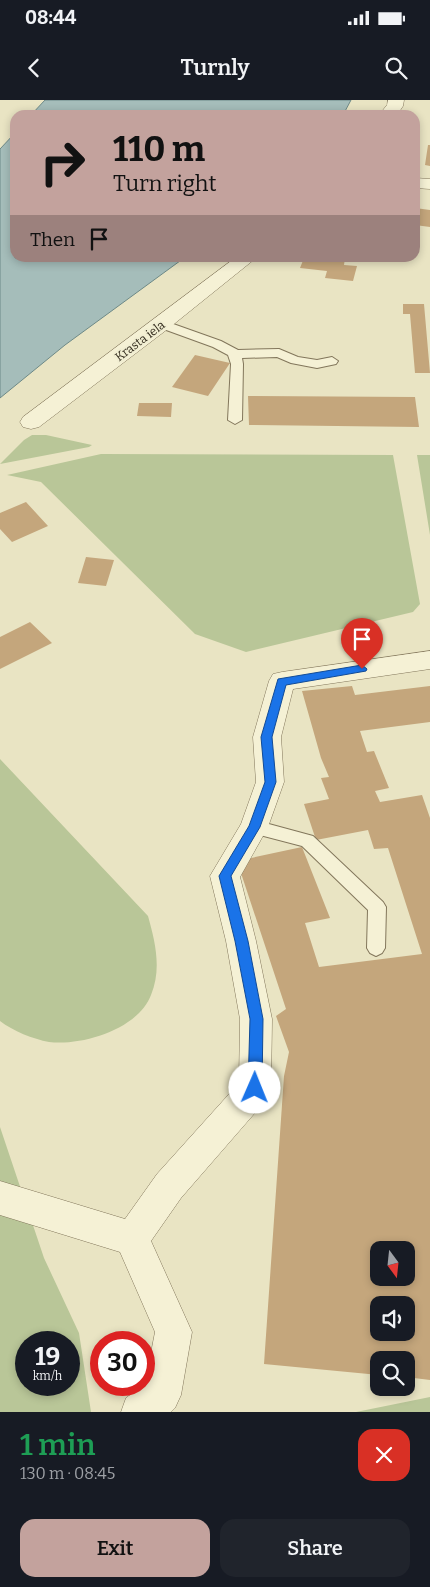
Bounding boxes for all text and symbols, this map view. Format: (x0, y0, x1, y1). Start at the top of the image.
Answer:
text: 08:44 (25, 6, 76, 29)
icon: back (20, 54, 48, 82)
text: Turnly (180, 54, 250, 81)
icon: search (382, 54, 410, 82)
text: 110 m (113, 128, 205, 170)
icon: right (30, 130, 95, 195)
text: Turn right (113, 170, 216, 197)
icon: arrive (85, 225, 113, 253)
text: Then (30, 228, 75, 251)
street label: Krasta iela (112, 317, 168, 364)
pin (341, 618, 383, 669)
icon: arrive (348, 625, 376, 653)
position arrow (228, 1061, 280, 1113)
north arrow (370, 1241, 415, 1286)
map controls (370, 1241, 415, 1396)
button: sound (370, 1296, 415, 1341)
speed limit sign: 30 (90, 1331, 155, 1396)
text: 19 (35, 1342, 60, 1372)
button: search (370, 1351, 415, 1396)
text: km/h (33, 1369, 62, 1383)
text: 1 min (20, 1427, 95, 1463)
button: close (358, 1429, 410, 1481)
text: 130 m · 08:45 (20, 1464, 115, 1483)
button: Exit (20, 1519, 210, 1577)
button: Share (220, 1519, 410, 1577)

